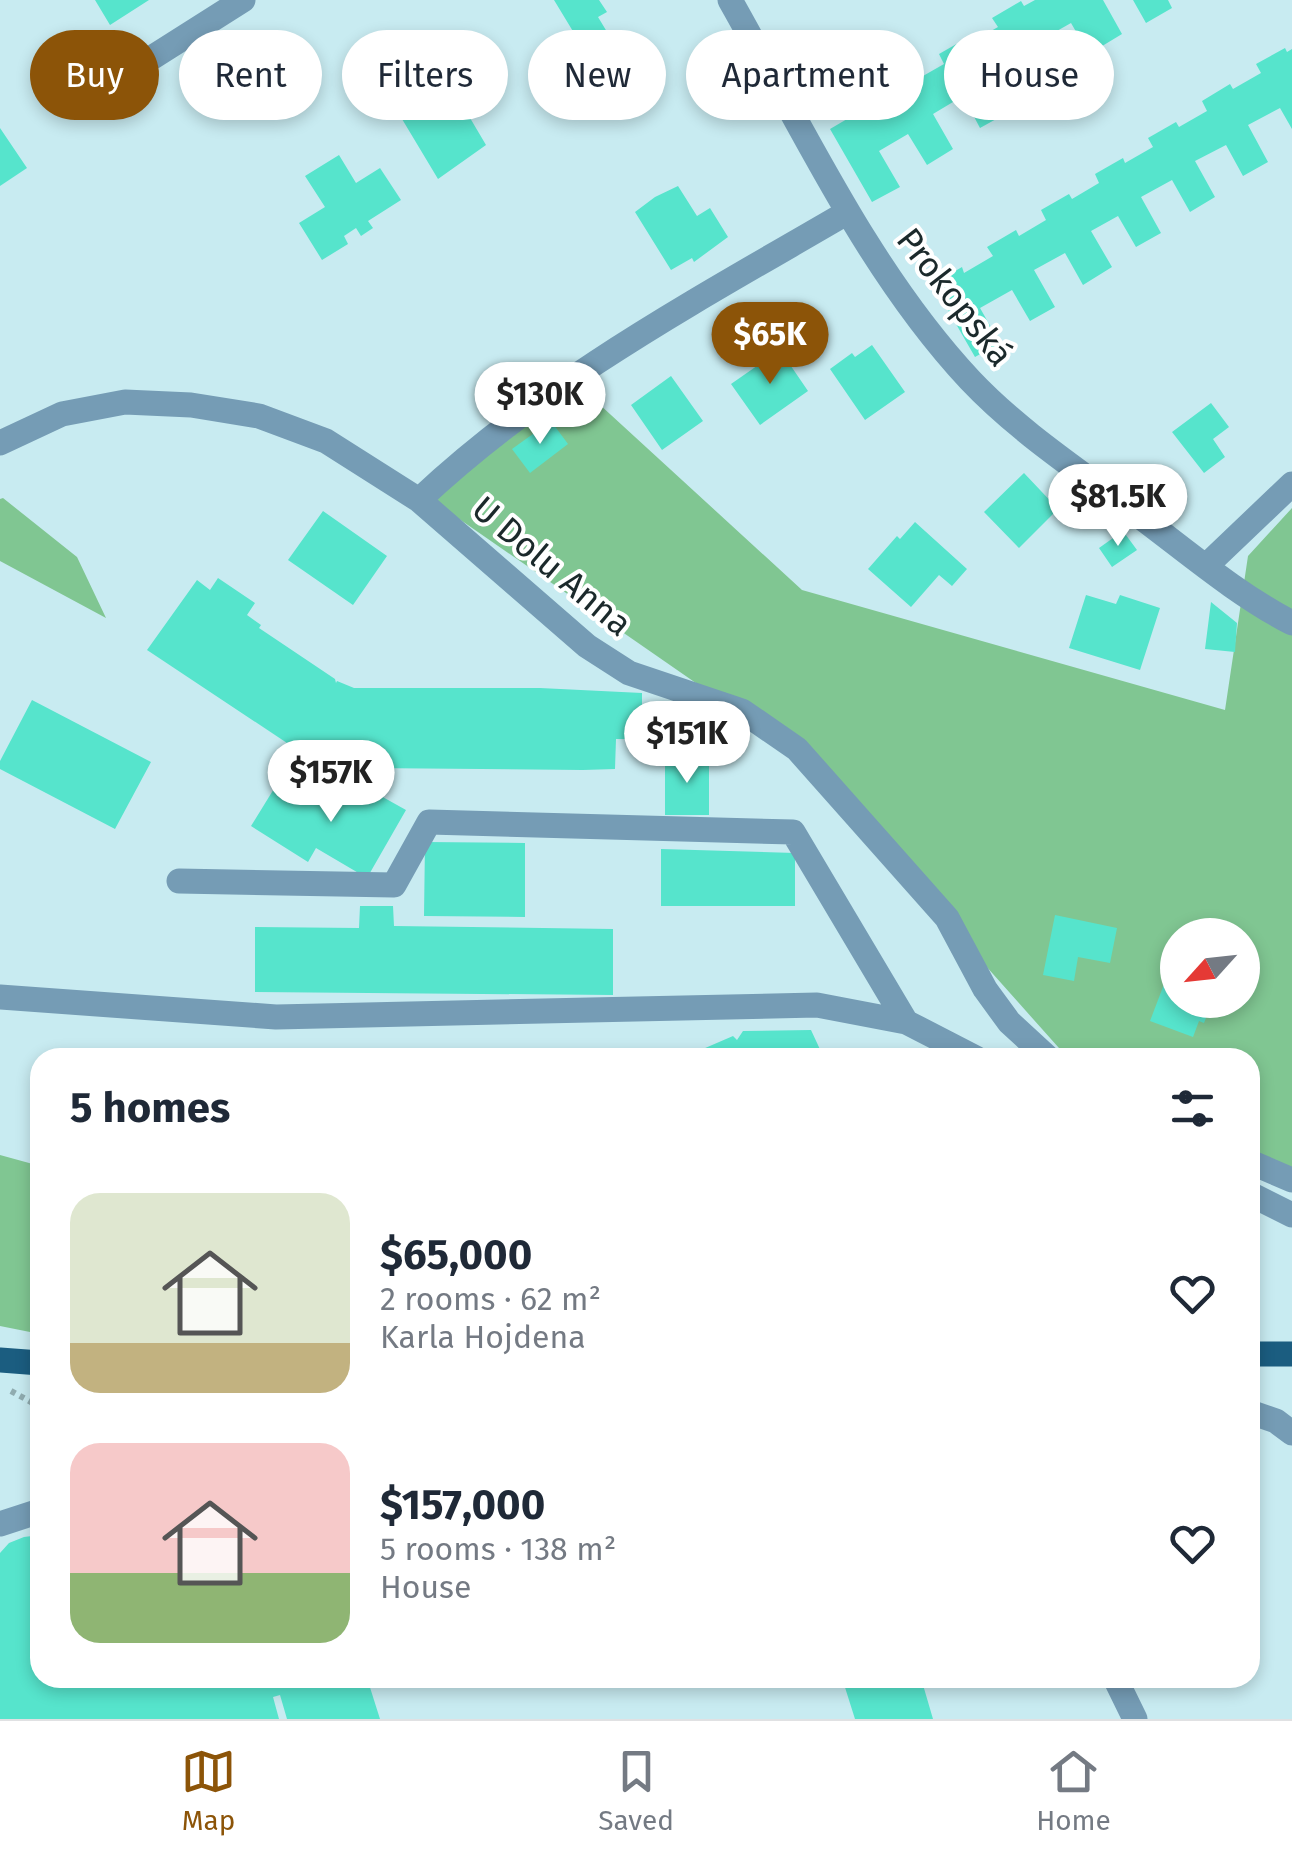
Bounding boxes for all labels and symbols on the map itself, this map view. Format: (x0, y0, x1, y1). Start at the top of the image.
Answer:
street label: Prokopská (888, 219, 1022, 375)
pin: $65K (711, 302, 829, 387)
pin: $130K (470, 362, 610, 447)
pin: $81.5K (1037, 464, 1199, 549)
street label: U Dolu Anna (464, 487, 640, 645)
pin: $151K (617, 701, 757, 786)
pin: $157K (261, 740, 401, 825)
north arrow (1160, 918, 1260, 1018)

